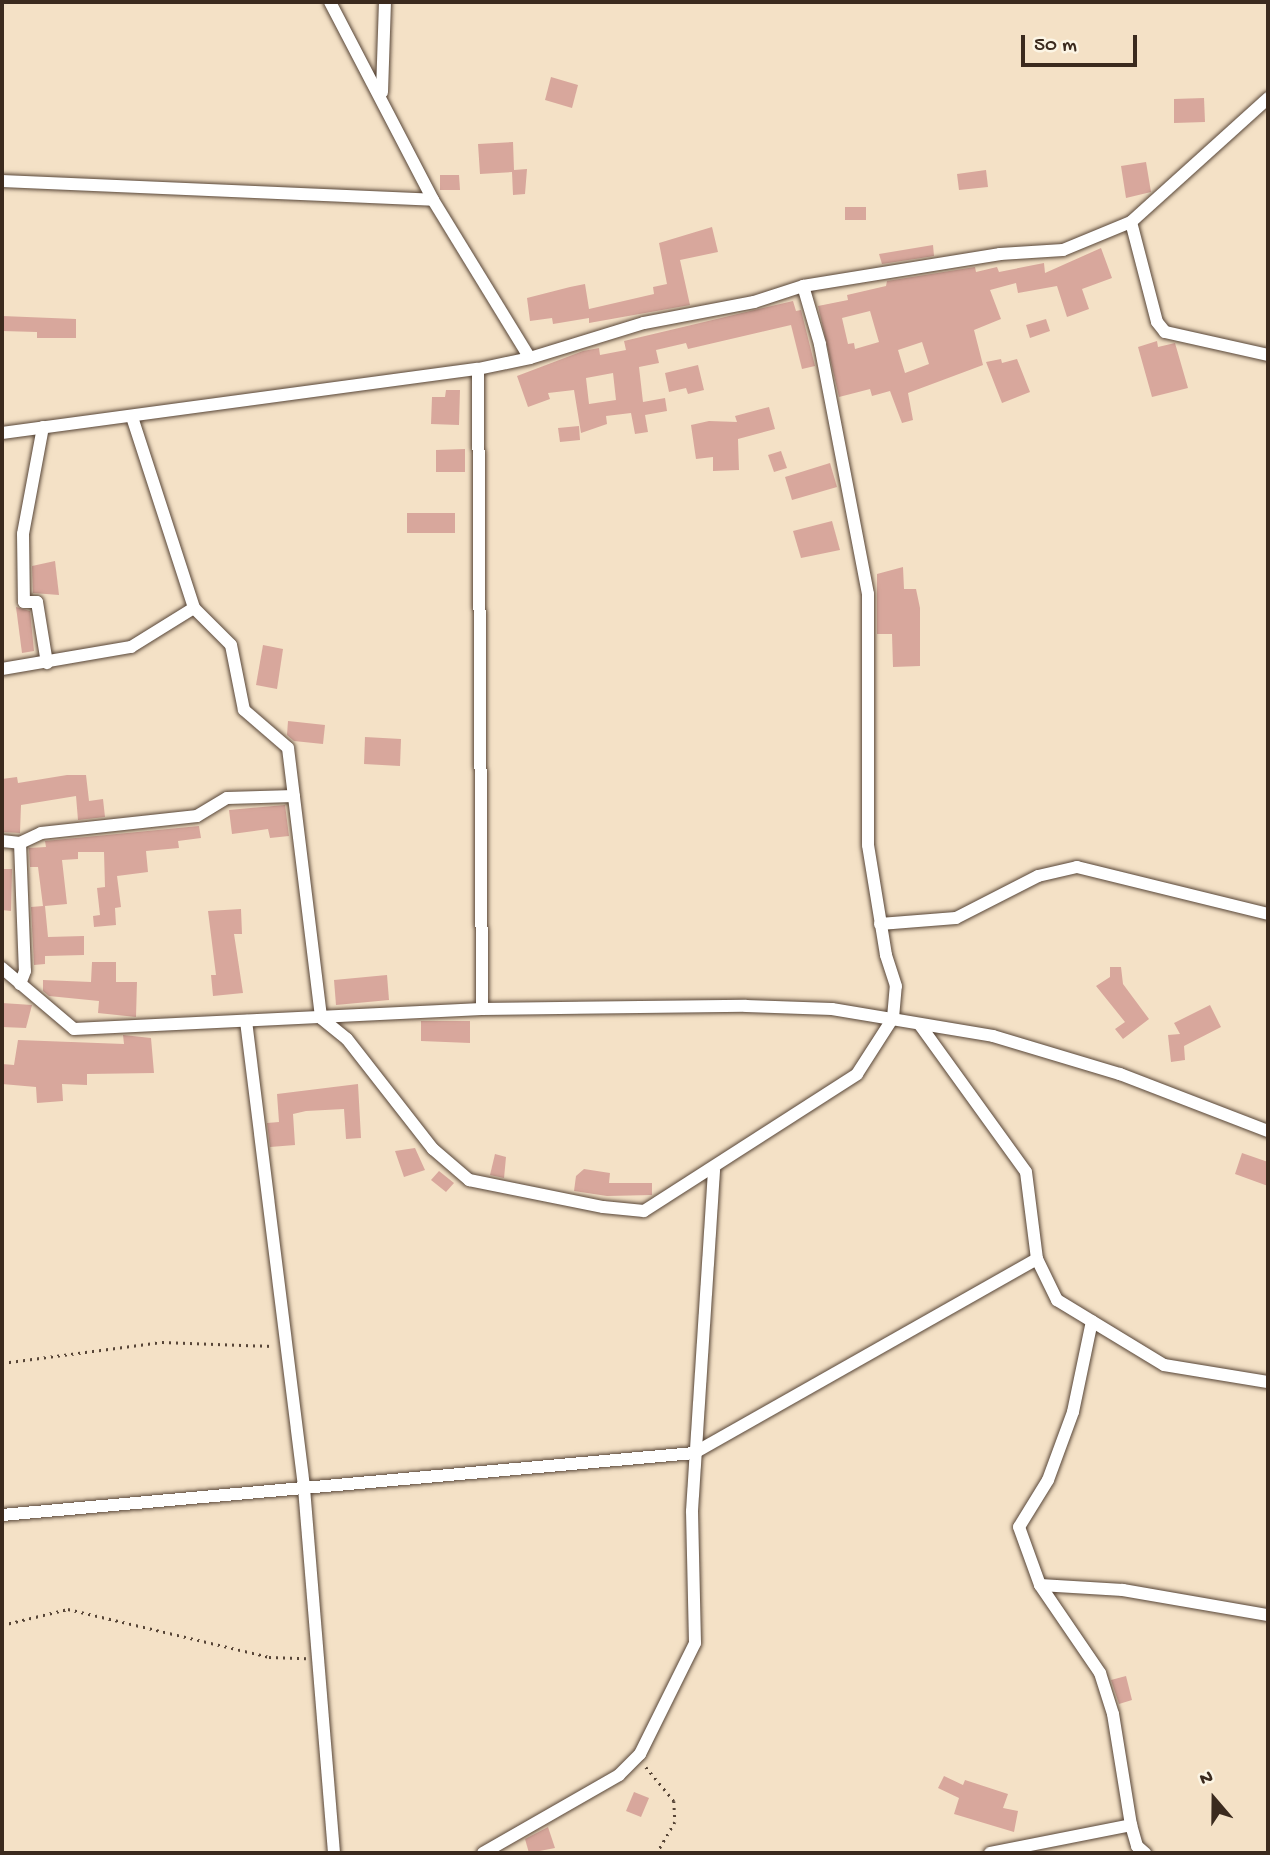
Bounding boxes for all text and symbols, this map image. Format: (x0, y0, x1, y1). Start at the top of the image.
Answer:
scale bar (1025, 21, 1140, 65)
text: 50 m (1034, 34, 1077, 59)
north arrow (1179, 1764, 1249, 1834)
text: N (1197, 1766, 1216, 1792)

